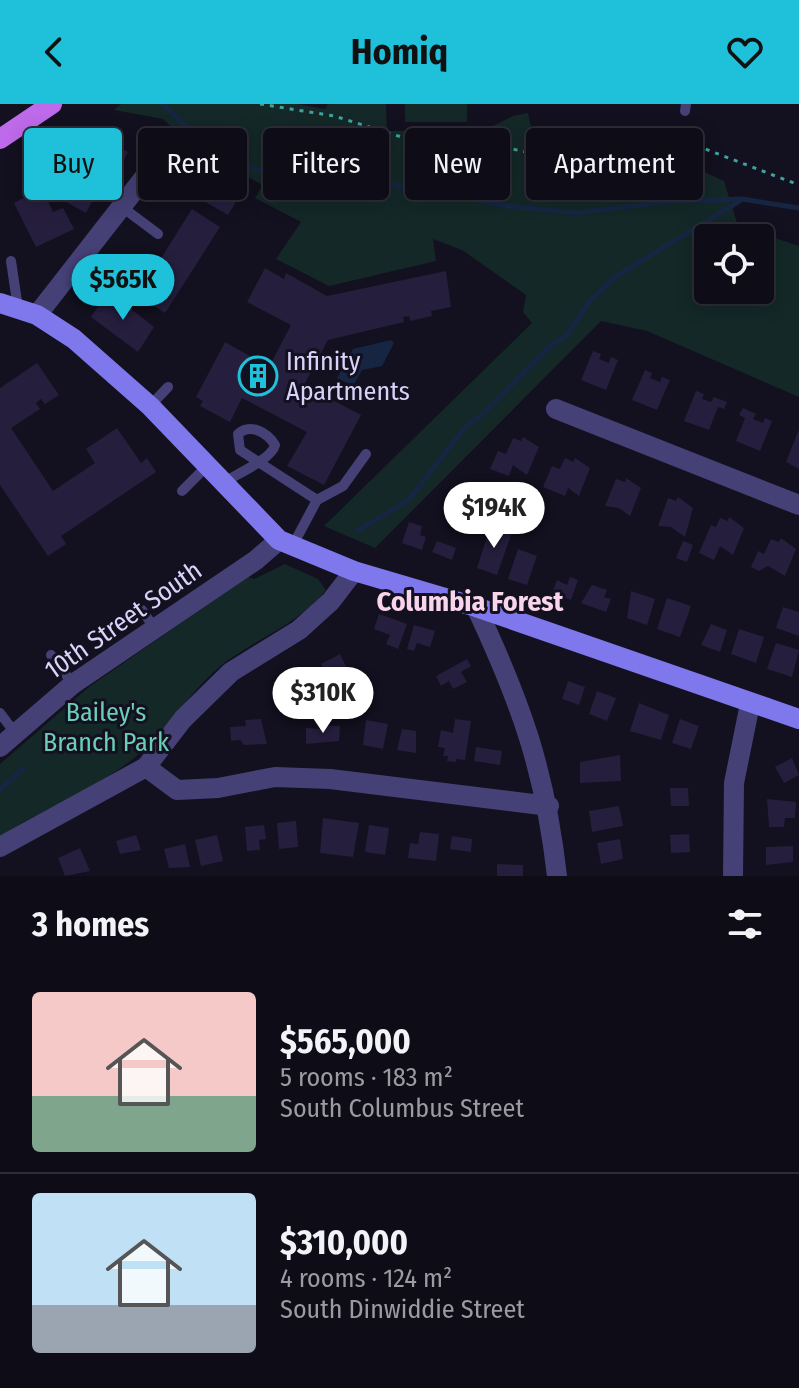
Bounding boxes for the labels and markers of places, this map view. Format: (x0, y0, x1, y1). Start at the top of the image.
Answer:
pin: $565K (67, 254, 179, 322)
place label: Infinity Apartments (286, 346, 410, 407)
building icon: Infinity Apartments (237, 355, 279, 397)
pin: $194K (438, 482, 550, 550)
pin: $310K (267, 667, 379, 735)

